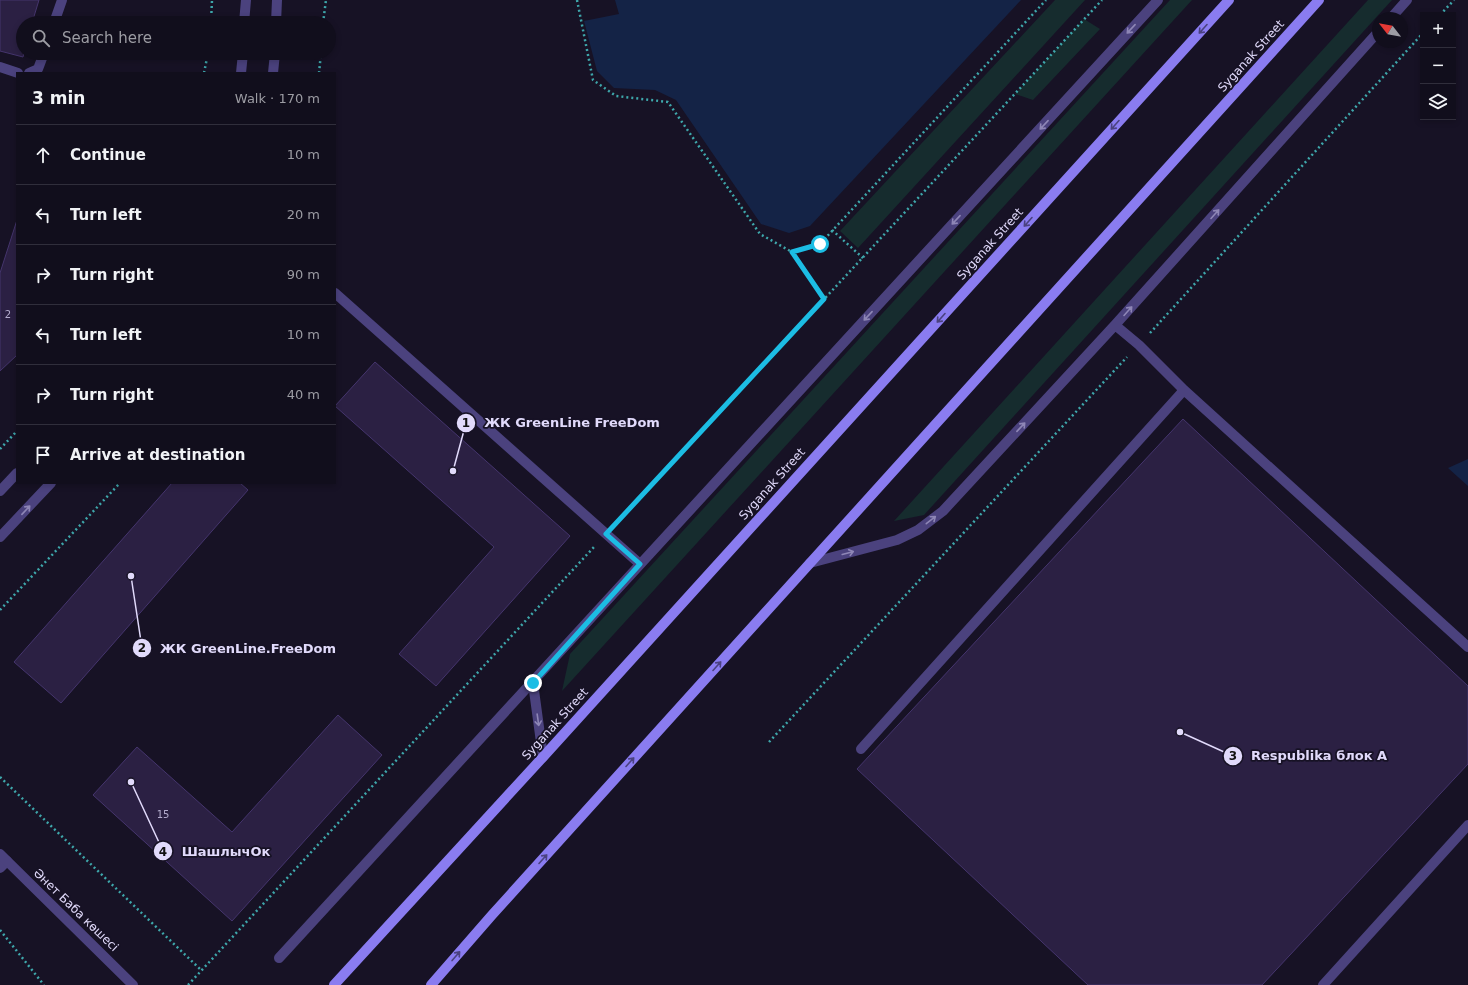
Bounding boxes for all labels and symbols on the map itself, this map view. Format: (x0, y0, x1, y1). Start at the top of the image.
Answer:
north arrow (1372, 12, 1408, 48)
street label: Syganak Street (1215, 17, 1287, 95)
one-way arrow (1127, 24, 1136, 34)
one-way arrow (1198, 24, 1207, 34)
one-way arrow (1039, 119, 1048, 130)
one-way arrow (1111, 120, 1120, 130)
street label: Syganak Street (954, 205, 1026, 283)
one-way arrow (1210, 209, 1219, 219)
one-way arrow (951, 215, 960, 226)
one-way arrow (1024, 216, 1033, 226)
route start (811, 235, 829, 253)
one-way arrow (1123, 306, 1133, 316)
house number: 2 (5, 309, 11, 320)
one-way arrow (863, 311, 873, 321)
one-way arrow (936, 313, 945, 323)
callout: ЖК GreenLine FreeDom (456, 410, 668, 435)
text: ЖК GreenLine FreeDom (484, 415, 660, 430)
text: 1 (462, 416, 470, 430)
one-way arrow (1016, 422, 1025, 432)
street label: Syganak Street (736, 445, 808, 523)
one-way arrow (21, 505, 30, 515)
one-way arrow (925, 516, 936, 525)
one-way arrow (841, 549, 854, 556)
callout: ЖК GreenLine.FreeDom (132, 636, 344, 661)
text: 2 (138, 641, 146, 655)
text: ЖК GreenLine.FreeDom (160, 641, 336, 656)
one-way arrow (713, 661, 722, 671)
route end (524, 674, 542, 692)
street label: Syganak Street (519, 685, 591, 763)
one-way arrow (534, 713, 542, 726)
callout: Respublika блок А (1223, 743, 1395, 768)
text: Respublika блок А (1251, 748, 1387, 763)
text: 3 (1229, 749, 1237, 763)
one-way arrow (625, 757, 635, 767)
house number: 15 (157, 809, 169, 820)
callout: ШашлычОк (153, 839, 278, 864)
text: ШашлычОк (182, 844, 271, 859)
text: 4 (159, 845, 167, 859)
one-way arrow (538, 854, 547, 864)
street label: Әнет Баба көшесі (31, 866, 121, 954)
one-way arrow (452, 950, 461, 961)

